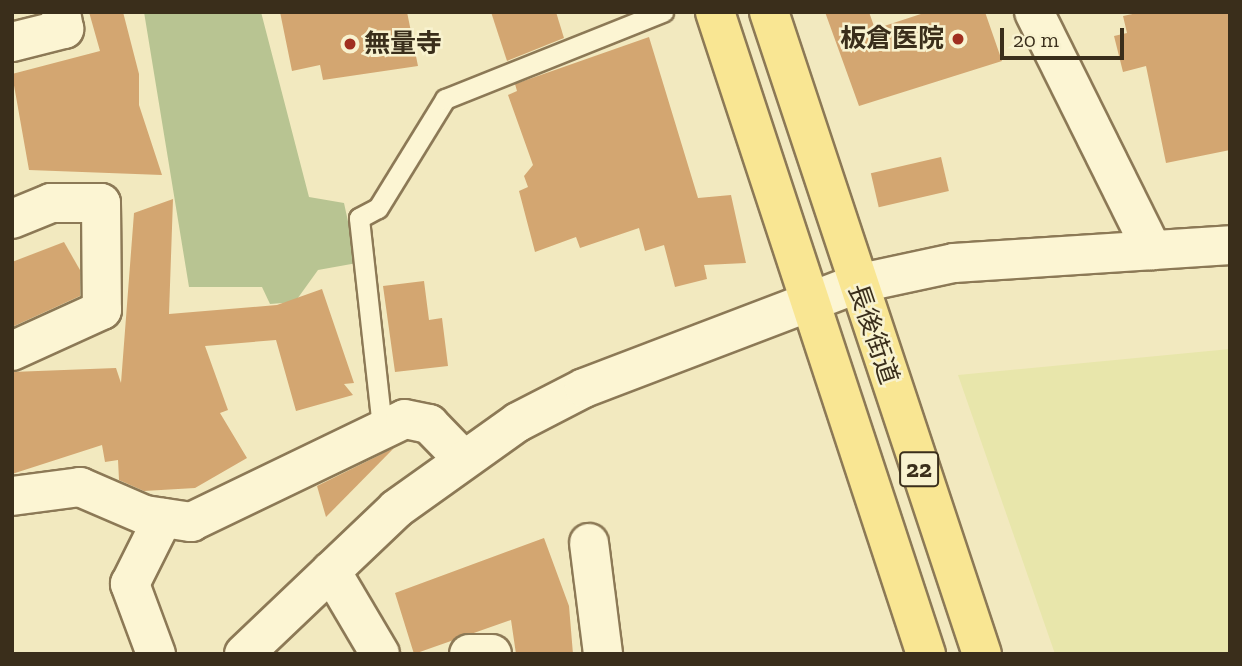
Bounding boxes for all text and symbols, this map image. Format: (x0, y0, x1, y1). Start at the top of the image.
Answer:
scale bar (1004, 14, 1128, 58)
place label: 板倉医院 (840, 23, 944, 55)
text: 20 m (1013, 27, 1059, 52)
place label: 無量寺 (364, 28, 442, 60)
marker: 板倉医院 (950, 31, 966, 47)
marker: 無量寺 (342, 36, 358, 52)
street label: 長後街道 (841, 280, 905, 388)
road number: 22 (898, 448, 940, 490)

